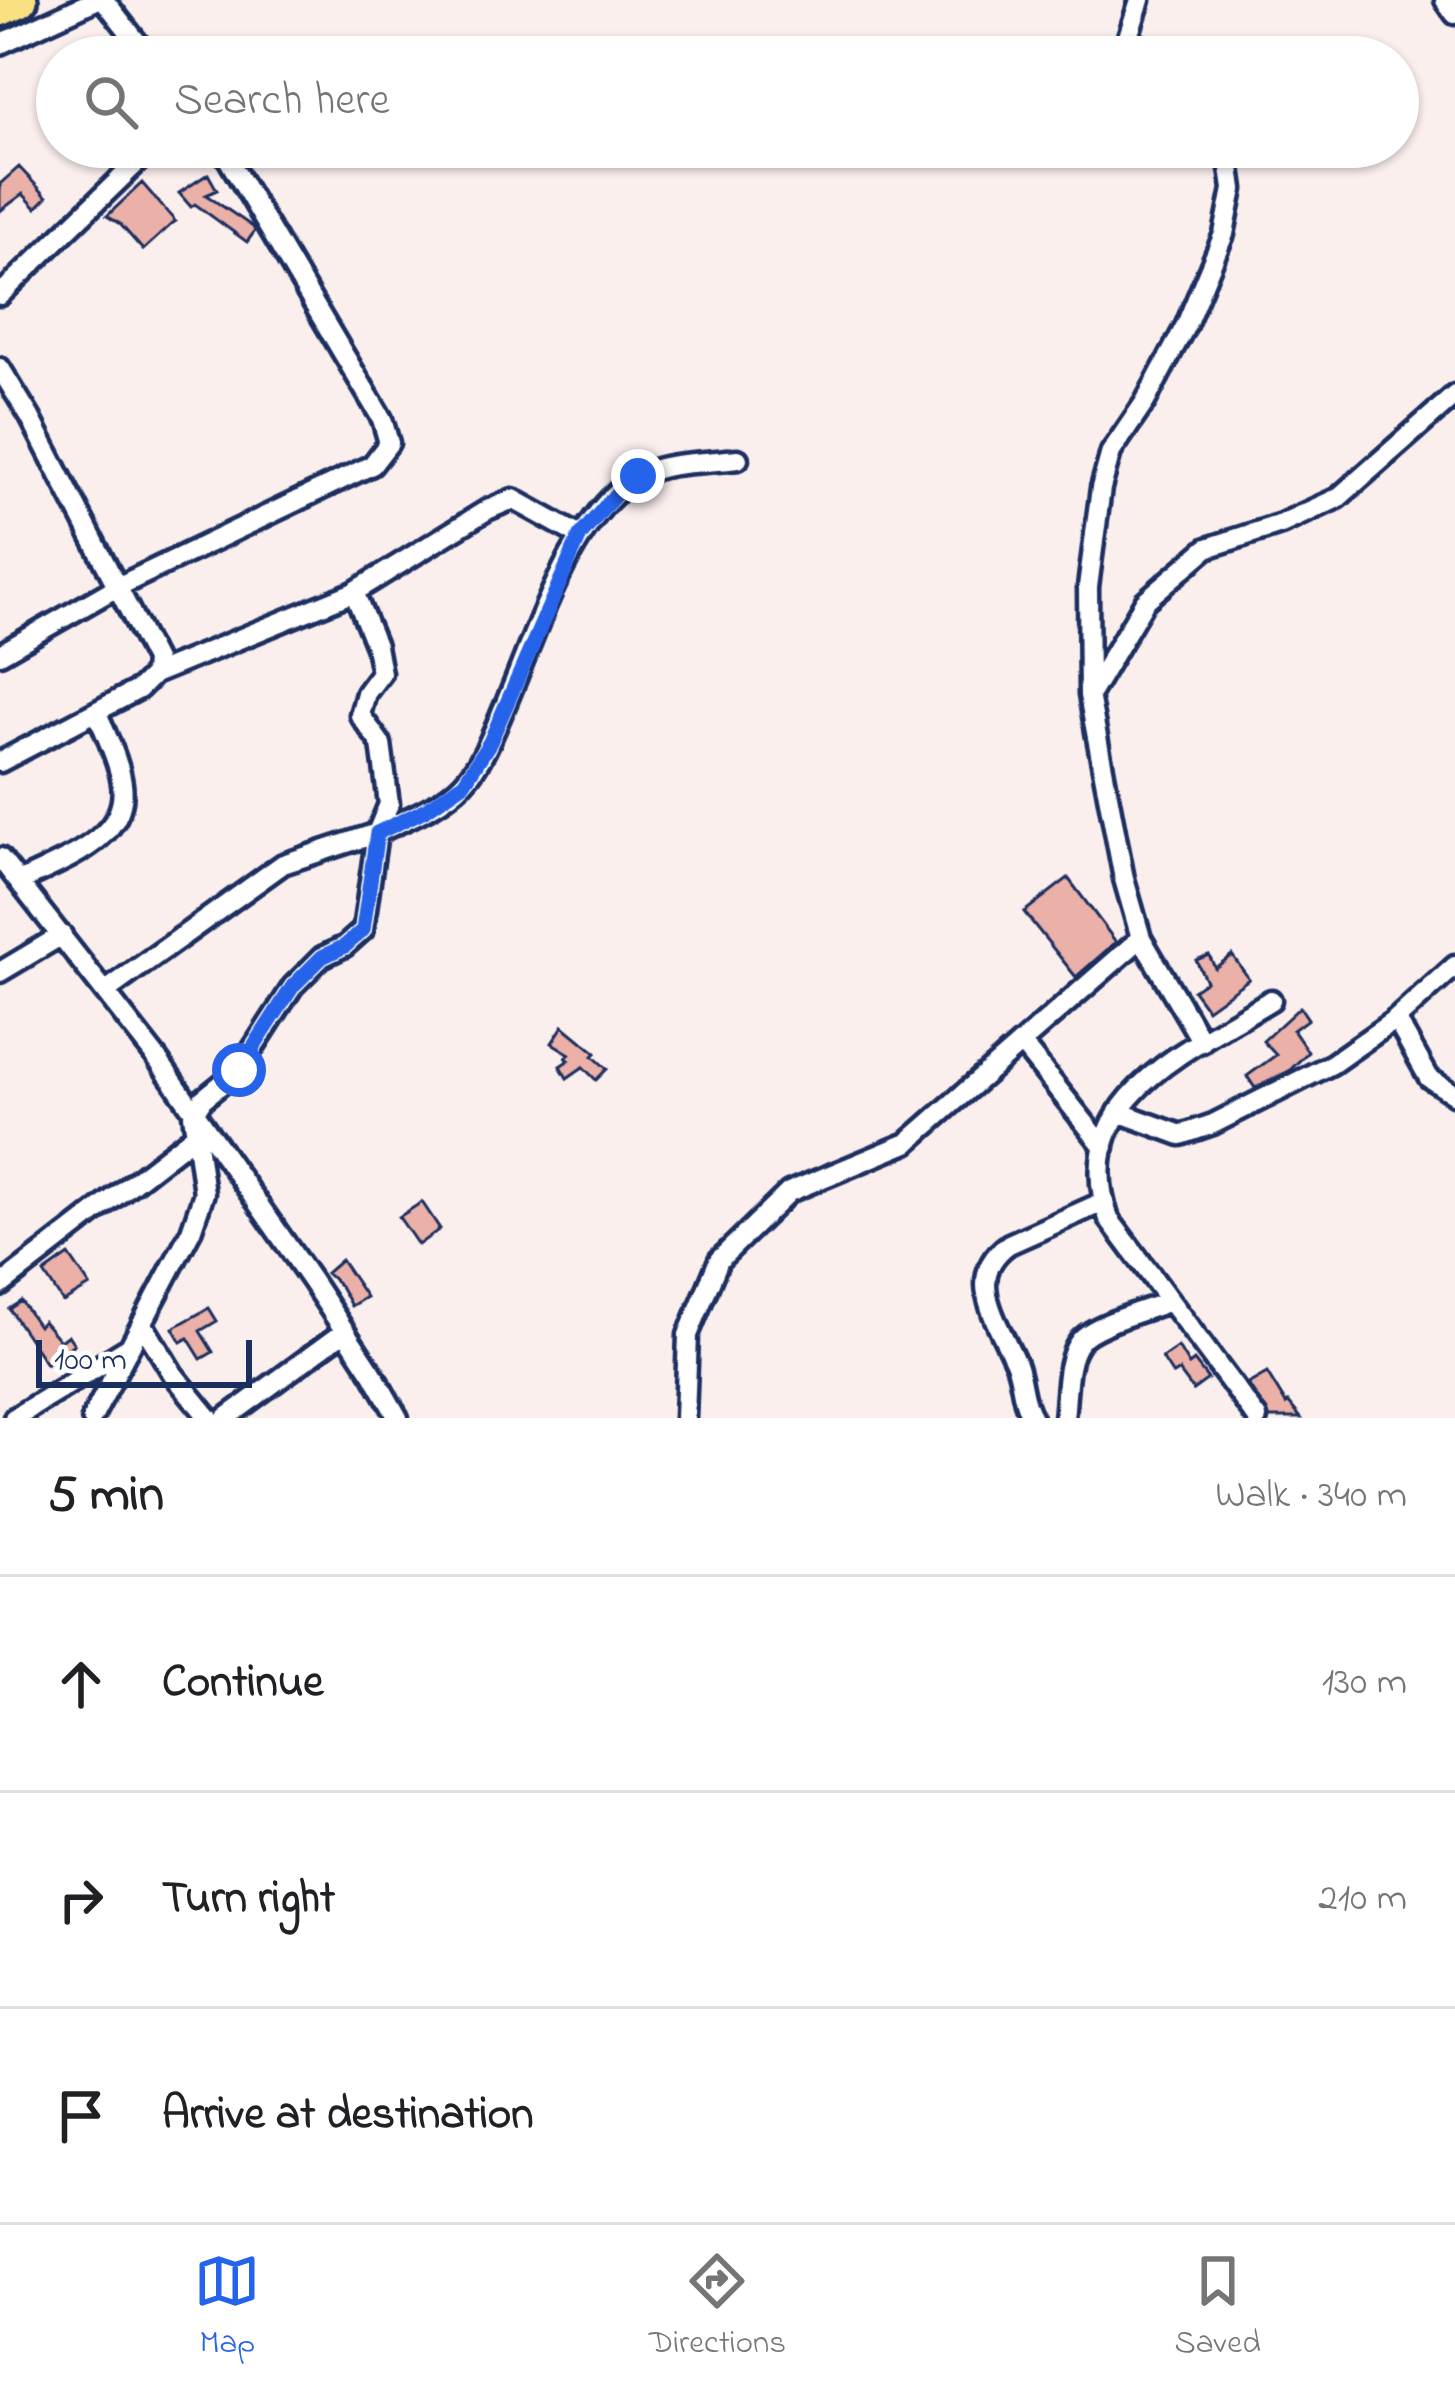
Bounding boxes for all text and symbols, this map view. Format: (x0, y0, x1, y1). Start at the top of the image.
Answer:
search box (36, 36, 1419, 168)
icon: search (78, 69, 144, 135)
text: Search here (174, 69, 390, 135)
route end (611, 449, 665, 503)
route start (212, 1043, 266, 1097)
scale bar (36, 1334, 252, 1387)
text: 100 m (54, 1337, 127, 1385)
text: 5 min (48, 1459, 164, 1534)
text: Walk · 340 m (1215, 1468, 1407, 1525)
icon: ahead (48, 1651, 114, 1717)
text: Continue (162, 1651, 323, 1717)
text: 130 m (1322, 1655, 1407, 1712)
icon: right (48, 1867, 114, 1933)
text: Turn right (162, 1867, 335, 1933)
text: 210 m (1318, 1871, 1407, 1928)
icon: arrive (48, 2083, 114, 2149)
text: Arrive at destination (162, 2083, 533, 2149)
tab: Map (194, 2248, 260, 2368)
tab: Directions (649, 2248, 786, 2368)
tab: Saved (1175, 2248, 1261, 2368)

